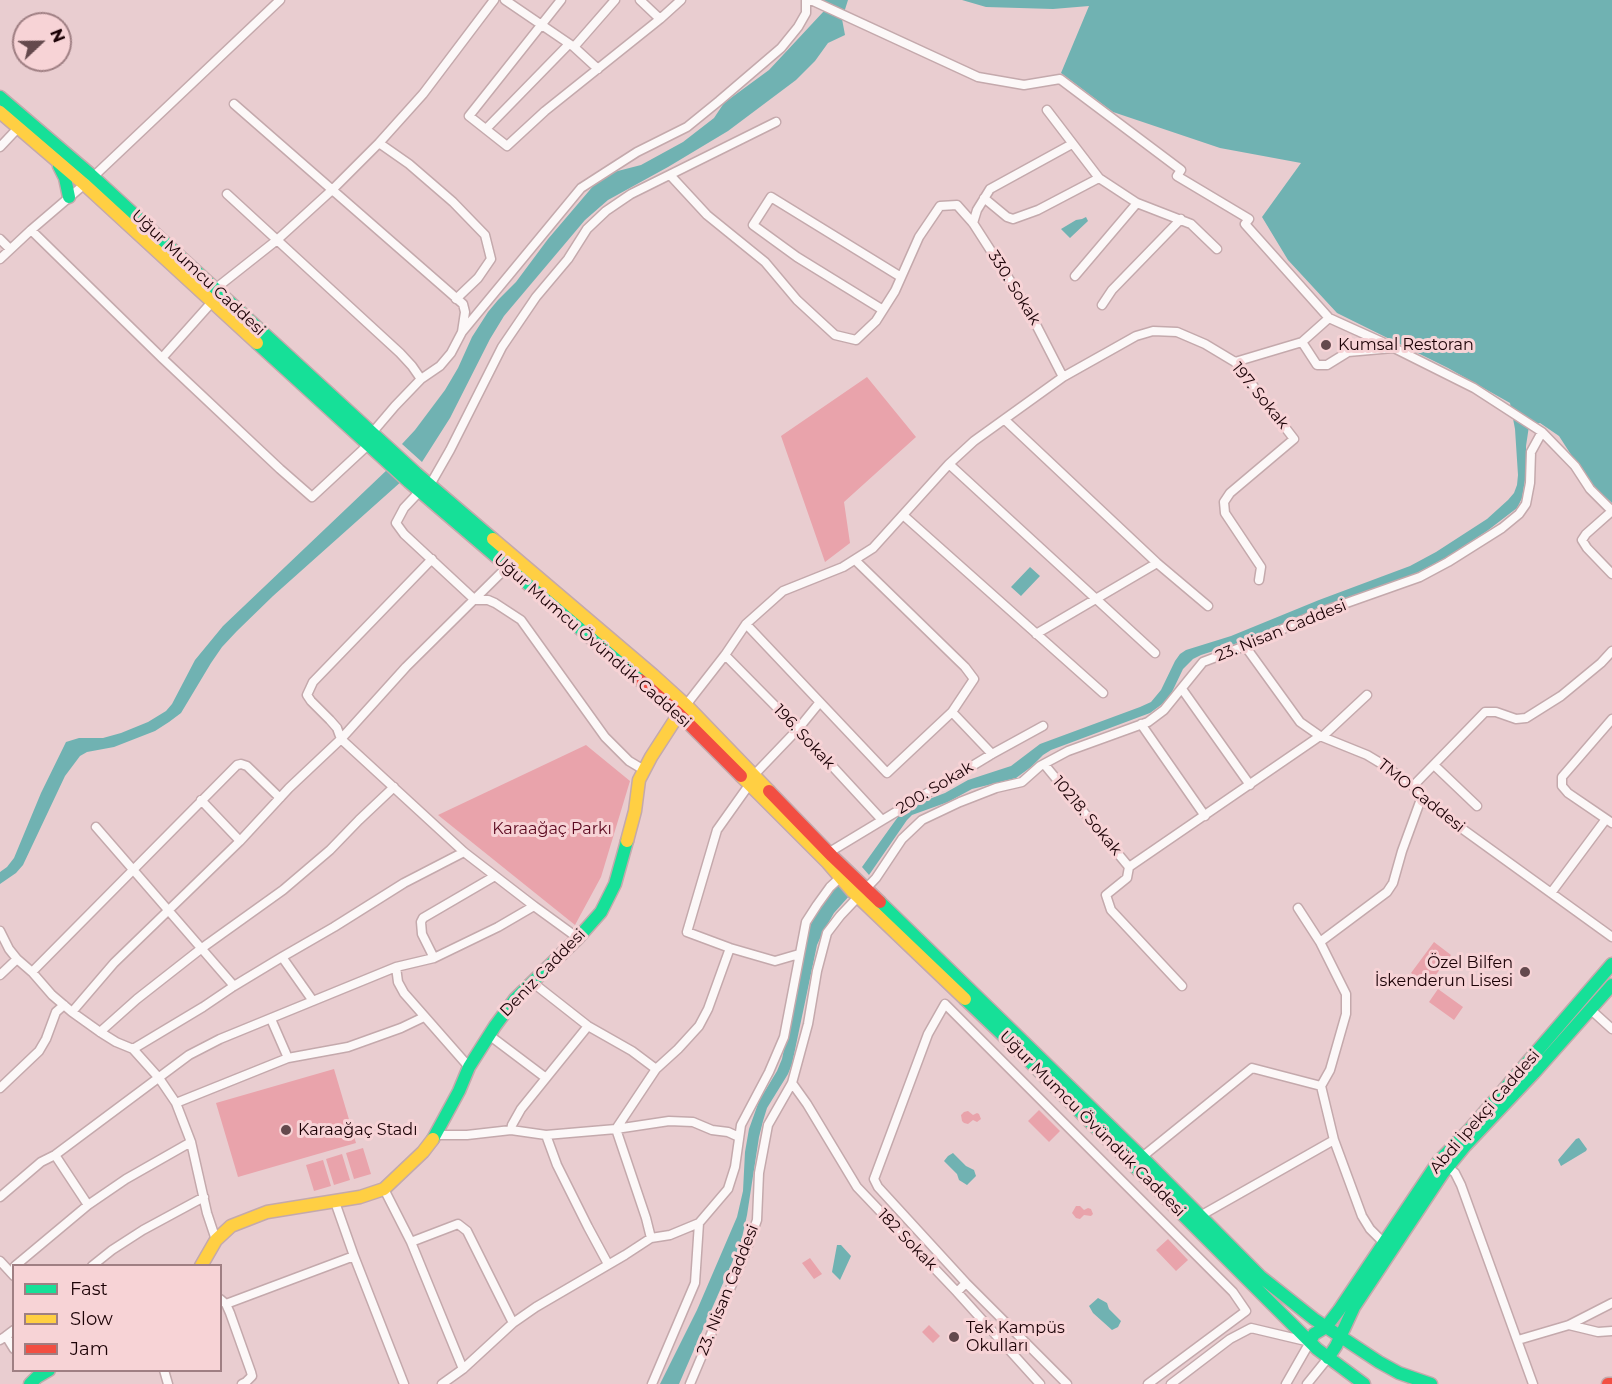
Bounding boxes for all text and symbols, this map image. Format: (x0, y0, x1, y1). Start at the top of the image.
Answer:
north arrow (12, 12, 72, 72)
text: N (46, 26, 69, 45)
street label: Uğur Mumcu Caddesi (127, 206, 269, 340)
street label: 330. Sokak (984, 247, 1044, 329)
place label: Kumsal Restoran (1338, 335, 1474, 355)
marker: Kumsal Restoran (1319, 338, 1333, 352)
street label: 197. Sokak (1227, 359, 1293, 433)
street label: Uğur Mumcu Övündük Caddesi (489, 550, 695, 732)
street label: 23. Nisan Caddesi (1213, 596, 1349, 666)
street label: 196. Sokak (769, 701, 839, 773)
street label: TMO Caddesi (1374, 755, 1468, 837)
street label: 200. Sokak (893, 758, 977, 818)
street label: 10218. Sokak (1048, 772, 1126, 860)
park label: Karaağaç Parkı (492, 819, 612, 839)
street label: Deniz Caddesi (496, 925, 590, 1021)
place label: Özel Bilfen İskenderun Lisesi (1375, 953, 1513, 991)
marker: Özel Bilfen İskenderun Lisesi (1518, 965, 1532, 979)
street label: Uğur Mumcu Övündük Caddesi (995, 1027, 1189, 1221)
street label: Abdi İpekçi Caddesi (1426, 1046, 1544, 1178)
place label: Karaağaç Stadı (298, 1120, 417, 1140)
marker: Karaağaç Stadı (279, 1123, 293, 1137)
street label: 182 Sokak (873, 1205, 941, 1275)
street label: 23. Nisan Caddesi (693, 1222, 763, 1358)
legend (12, 1264, 222, 1372)
text: Fast (70, 1278, 108, 1300)
text: Slow (70, 1308, 113, 1330)
place label: Tek Kampüs Okulları (966, 1318, 1065, 1356)
marker: Tek Kampüs Okulları (947, 1330, 961, 1344)
text: Jam (70, 1338, 109, 1360)

